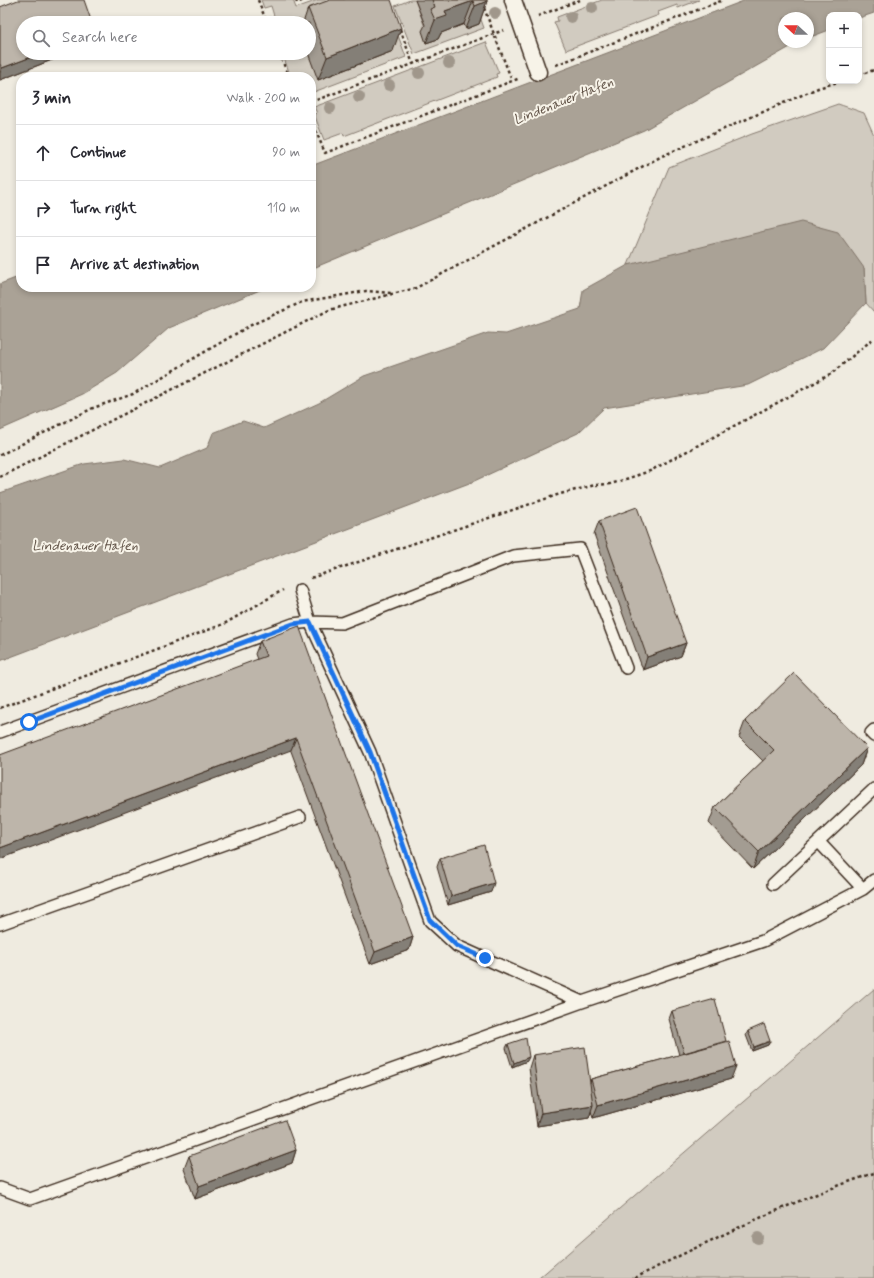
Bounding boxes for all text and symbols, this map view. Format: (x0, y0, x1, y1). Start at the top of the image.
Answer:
north arrow (778, 12, 814, 48)
map controls (826, 12, 862, 84)
button: + (826, 12, 862, 48)
search box (16, 16, 316, 60)
icon: search (30, 27, 52, 49)
text: Search here (62, 28, 138, 48)
button: − (826, 48, 862, 84)
water label: Lindenauer Hafen (511, 73, 616, 129)
text: 3 min (32, 87, 71, 109)
text: Walk · 200 m (226, 90, 300, 107)
icon: ahead (32, 142, 54, 164)
text: Continue (70, 143, 126, 163)
text: 90 m (272, 144, 300, 161)
icon: right (32, 198, 54, 220)
text: Turn right (70, 199, 137, 219)
text: 110 m (267, 200, 300, 217)
icon: arrive (32, 254, 54, 276)
text: Arrive at destination (70, 255, 199, 275)
water label: Lindenauer Hafen (32, 537, 138, 555)
route start (20, 713, 38, 731)
route end (476, 949, 494, 967)

